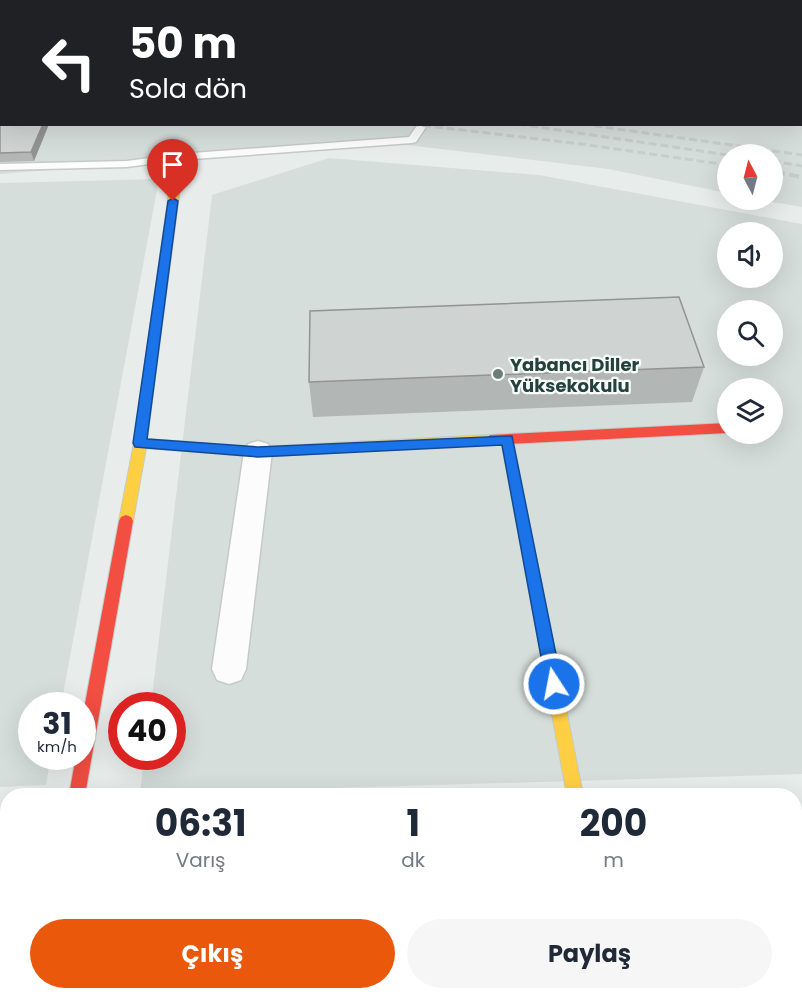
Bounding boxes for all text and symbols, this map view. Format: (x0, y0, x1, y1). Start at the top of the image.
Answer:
text: 50 m (129, 14, 237, 73)
icon: left (30, 24, 108, 102)
text: Sola dön (129, 70, 247, 107)
pin (147, 139, 198, 201)
north arrow (717, 144, 783, 210)
map controls (717, 144, 783, 444)
icon: arrive (156, 148, 189, 181)
button: sound (717, 222, 783, 288)
button: search (717, 300, 783, 366)
place label: Yabancı Diller Yüksekokulu (510, 352, 639, 398)
marker: Yabancı Diller Yüksekokulu (491, 367, 505, 381)
button: layers (717, 378, 783, 444)
position arrow (522, 652, 586, 716)
speed limit sign: 40 (108, 692, 186, 770)
text: 31 (42, 702, 72, 745)
text: km/h (37, 736, 77, 757)
text: 06:31 (155, 798, 247, 849)
text: 1 (406, 798, 420, 849)
text: 200 (580, 798, 647, 849)
text: Varış (176, 846, 226, 874)
text: dk (401, 846, 425, 874)
text: m (603, 846, 624, 874)
button: Çıkış (30, 919, 395, 988)
button: Paylaş (407, 919, 772, 988)

